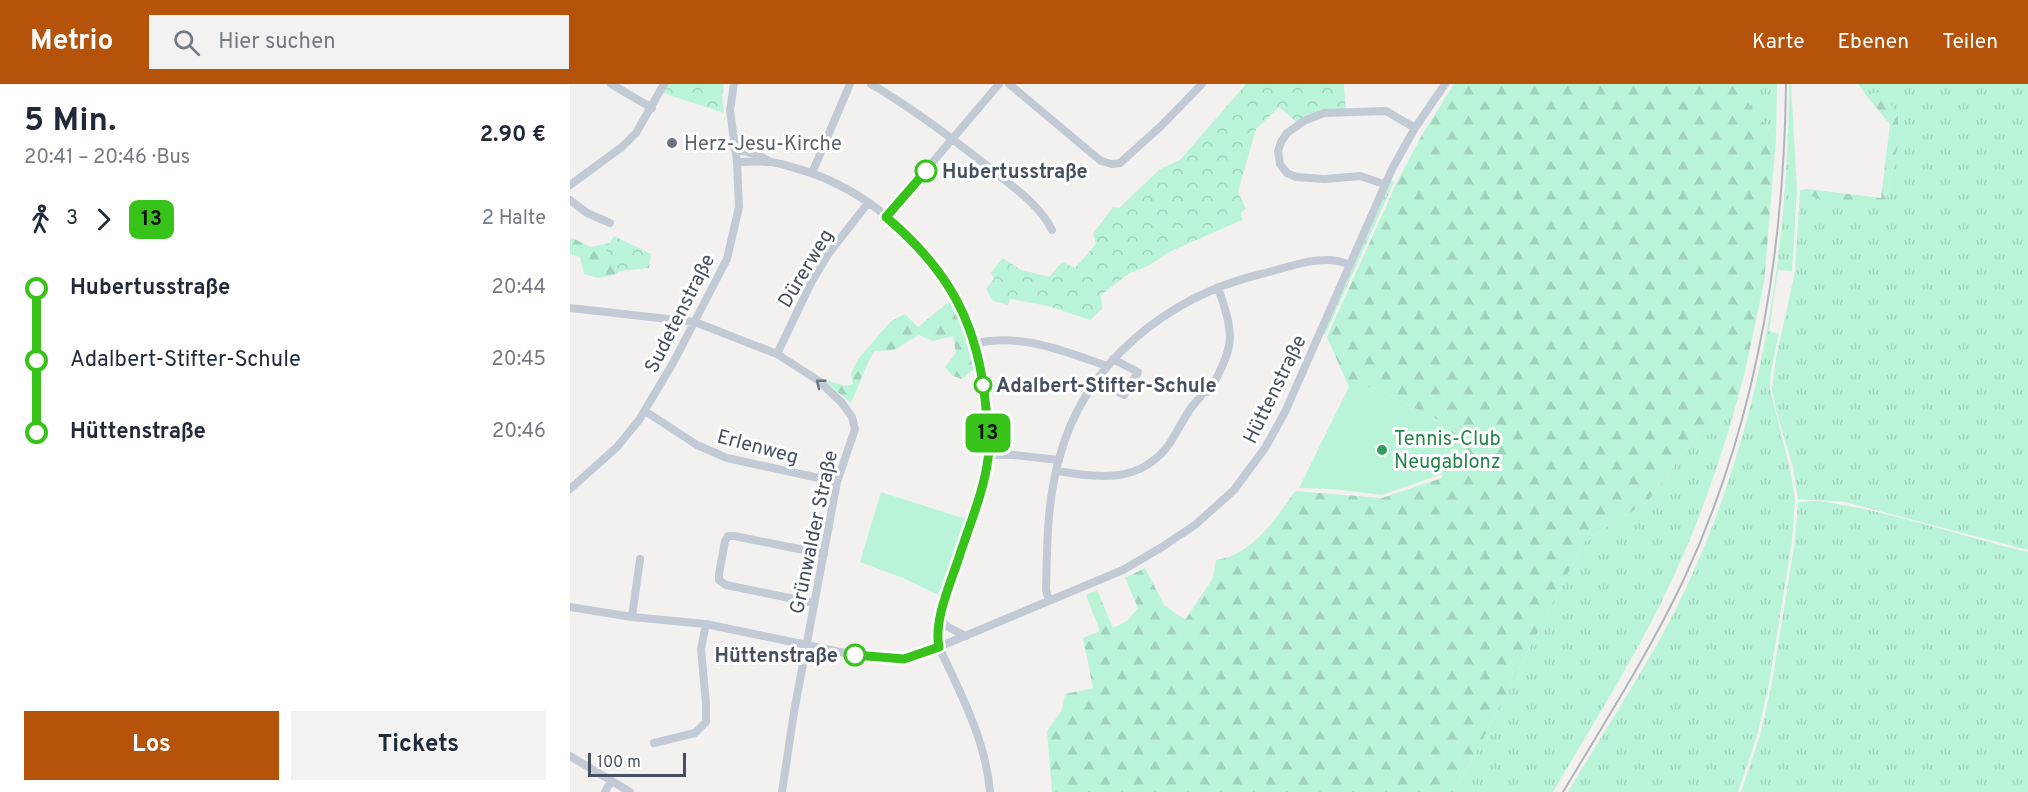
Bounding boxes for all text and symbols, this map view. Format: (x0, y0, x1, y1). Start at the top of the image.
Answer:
search box (149, 15, 569, 69)
text: Metrio (30, 24, 113, 60)
icon: search (170, 26, 203, 59)
text: Hier suchen (218, 29, 336, 56)
text: Karte (1752, 29, 1804, 56)
text: Ebenen (1837, 29, 1909, 56)
text: Teilen (1942, 29, 1998, 56)
text: 5 Min. (24, 101, 116, 143)
text: 2.90 € (480, 122, 546, 149)
place label: Herz-Jesu-Kirche (684, 132, 842, 158)
marker: Herz-Jesu-Kirche (665, 136, 679, 150)
text: 20:41 – 20:46 · Bus (24, 145, 190, 171)
marker: Hubertusstraße (915, 160, 937, 182)
place label: Hubertusstraße (942, 160, 1088, 186)
icon: walk (24, 203, 57, 236)
icon: forward (87, 203, 120, 236)
text: 3 (66, 206, 78, 232)
text: 13 (141, 206, 162, 233)
text: 2 Halte (482, 206, 546, 232)
street label: Dürerweg (773, 225, 840, 313)
street label: Sudetenstraße (640, 250, 722, 378)
text: Hubertusstraße (70, 275, 230, 302)
text: 20:44 (492, 275, 546, 301)
street label: Hüttenstraße (1238, 331, 1313, 448)
text: Adalbert-Stifter-Schule (70, 347, 301, 374)
text: 20:45 (492, 347, 546, 373)
place label: Adalbert-Stifter-Schule (996, 374, 1217, 400)
marker: Adalbert-Stifter-Schule (974, 376, 992, 394)
one-way arrow (816, 380, 827, 391)
line badge: 13 (961, 414, 1015, 452)
text: Hüttenstraße (70, 419, 206, 446)
text: 20:46 (492, 419, 546, 445)
text: 13 (978, 420, 999, 447)
street label: Erlenweg (714, 425, 801, 471)
place label: Tennis-Club Neugablonz (1394, 427, 1501, 476)
marker: Tennis-Club Neugablonz (1375, 443, 1389, 457)
street label: Grünwalder Straße (785, 448, 845, 617)
place label: Hüttenstraße (715, 644, 838, 670)
marker: Hüttenstraße (844, 644, 866, 666)
button: Los (24, 711, 279, 780)
button: Tickets (291, 711, 546, 780)
scale bar (588, 750, 686, 778)
text: 100 m (597, 753, 641, 773)

